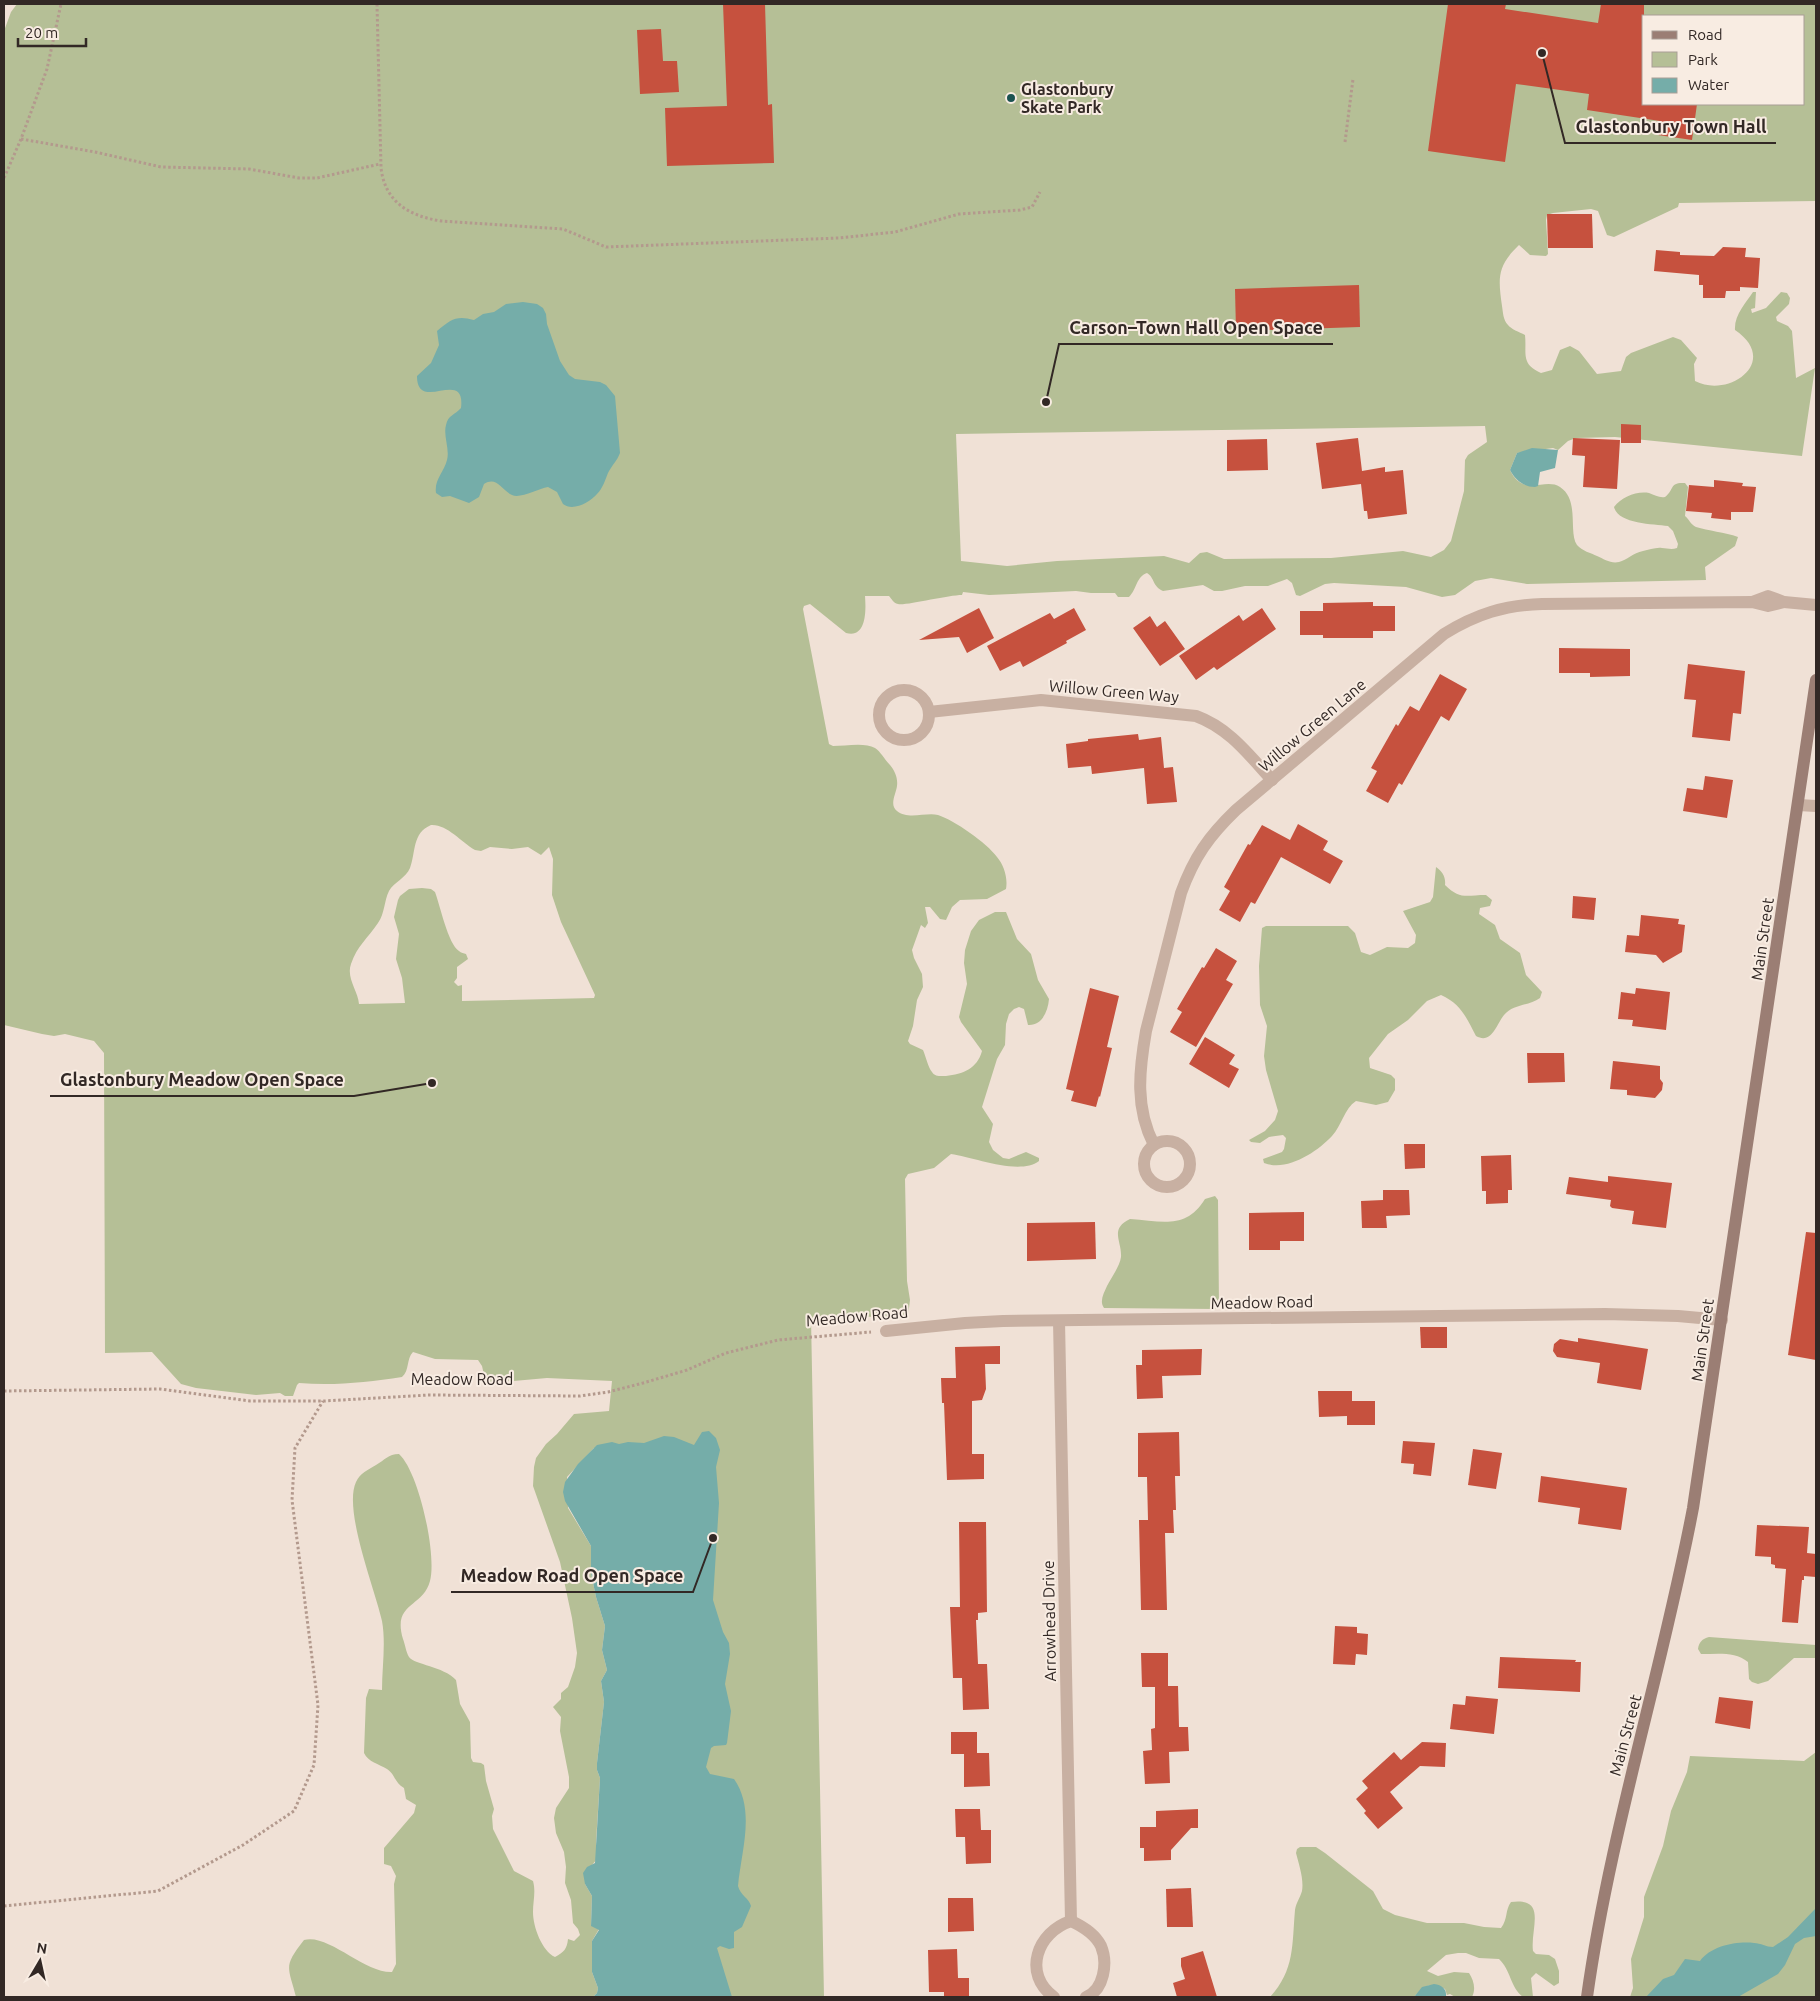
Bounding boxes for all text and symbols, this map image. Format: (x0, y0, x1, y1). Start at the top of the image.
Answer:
scale bar (18, 15, 85, 47)
legend (1642, 15, 1805, 105)
text: 20 m (25, 24, 58, 41)
text: Road (1688, 26, 1723, 43)
text: Park (1688, 51, 1718, 68)
text: Water (1688, 76, 1729, 93)
place label: Glastonbury Skate Park (1021, 80, 1114, 116)
marker: Glastonbury Skate Park (1005, 92, 1017, 104)
callout: Glastonbury Town Hall (1565, 110, 1776, 143)
text: Glastonbury Town Hall (1575, 116, 1767, 136)
callout: Carson–Town Hall Open Space (1059, 311, 1333, 344)
text: Carson–Town Hall Open Space (1069, 317, 1323, 337)
street label: Willow Green Lane (1255, 675, 1369, 775)
street label: Willow Green Way (1048, 676, 1180, 706)
street label: Main Street (1747, 896, 1777, 982)
callout: Glastonbury Meadow Open Space (50, 1063, 354, 1096)
text: Glastonbury Meadow Open Space (60, 1069, 344, 1089)
street label: Meadow Road (1211, 1292, 1313, 1312)
street label: Main Street (1687, 1297, 1717, 1383)
street label: Meadow Road (805, 1303, 909, 1329)
street label: Meadow Road (411, 1370, 513, 1388)
callout: Meadow Road Open Space (451, 1559, 693, 1592)
street label: Arrowhead Drive (1039, 1560, 1059, 1682)
text: Meadow Road Open Space (461, 1565, 683, 1585)
street label: Main Street (1606, 1692, 1645, 1778)
north arrow (15, 1936, 65, 1986)
text: N (36, 1939, 48, 1957)

